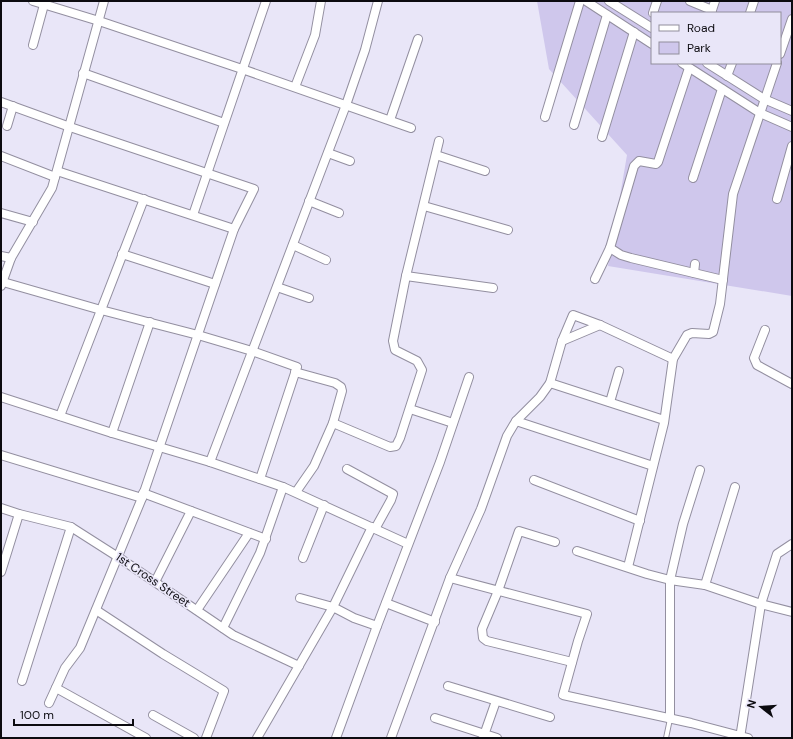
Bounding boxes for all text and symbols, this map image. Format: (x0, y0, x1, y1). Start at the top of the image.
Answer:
legend (651, 12, 781, 64)
text: Road (687, 20, 715, 36)
text: Park (687, 40, 711, 56)
street label: 1st Cross Street (113, 549, 194, 611)
north arrow (741, 687, 781, 727)
text: N (744, 698, 759, 710)
scale bar (14, 701, 133, 727)
text: 100 m (20, 707, 54, 723)

